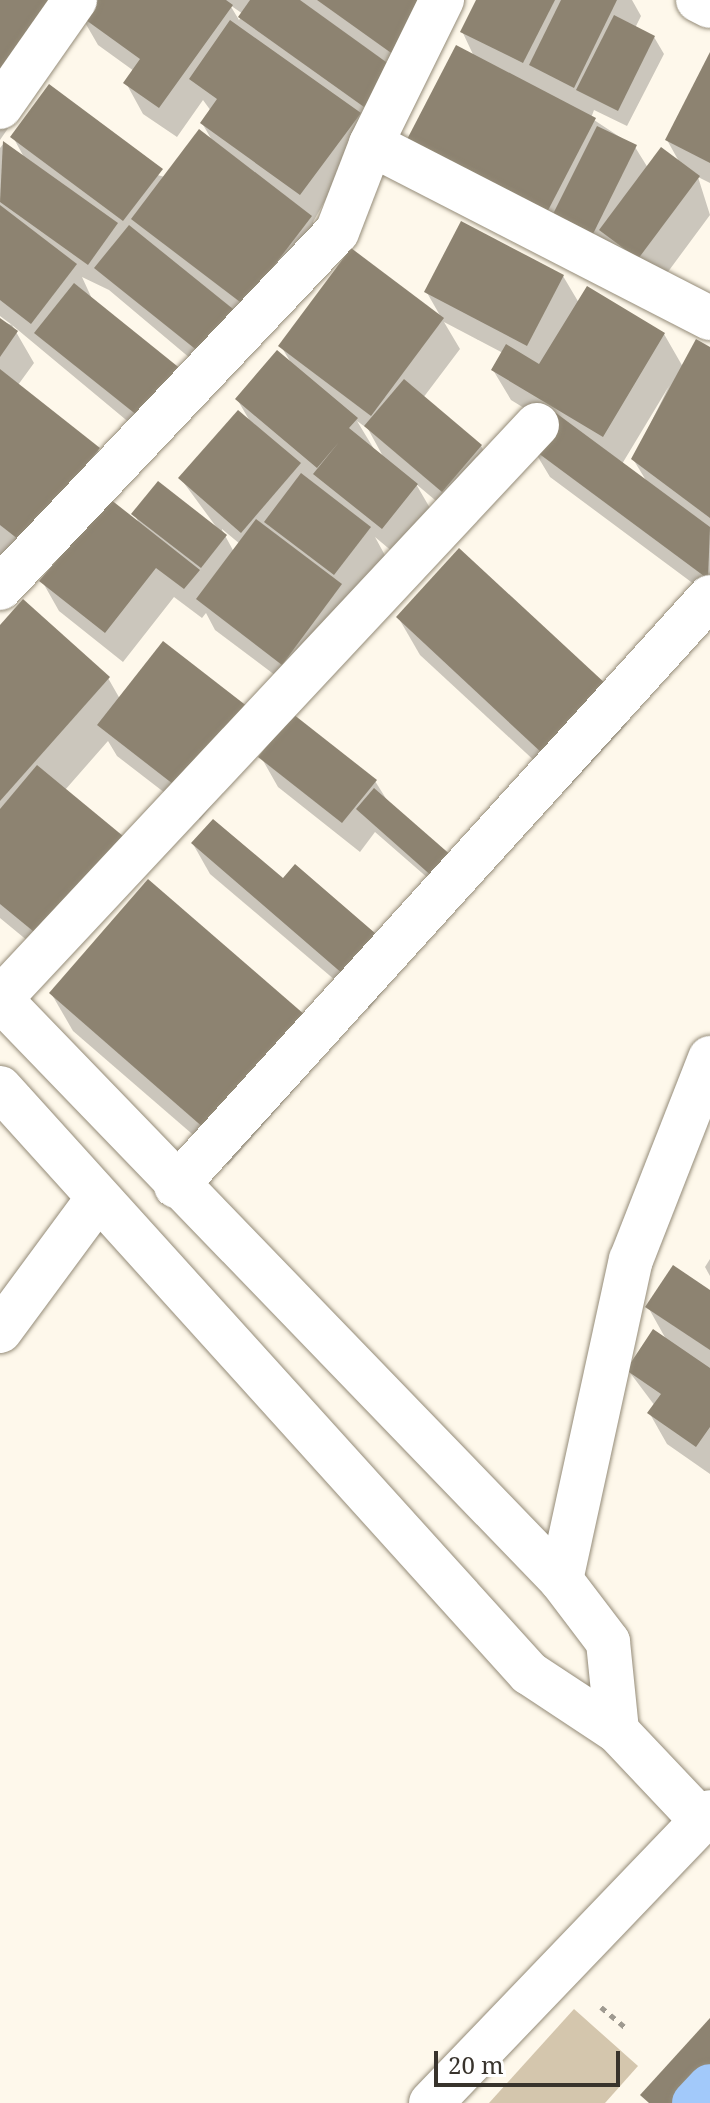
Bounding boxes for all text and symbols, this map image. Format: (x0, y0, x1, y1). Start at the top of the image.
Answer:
scale bar (438, 2035, 624, 2085)
text: 20 m (448, 2048, 504, 2081)

